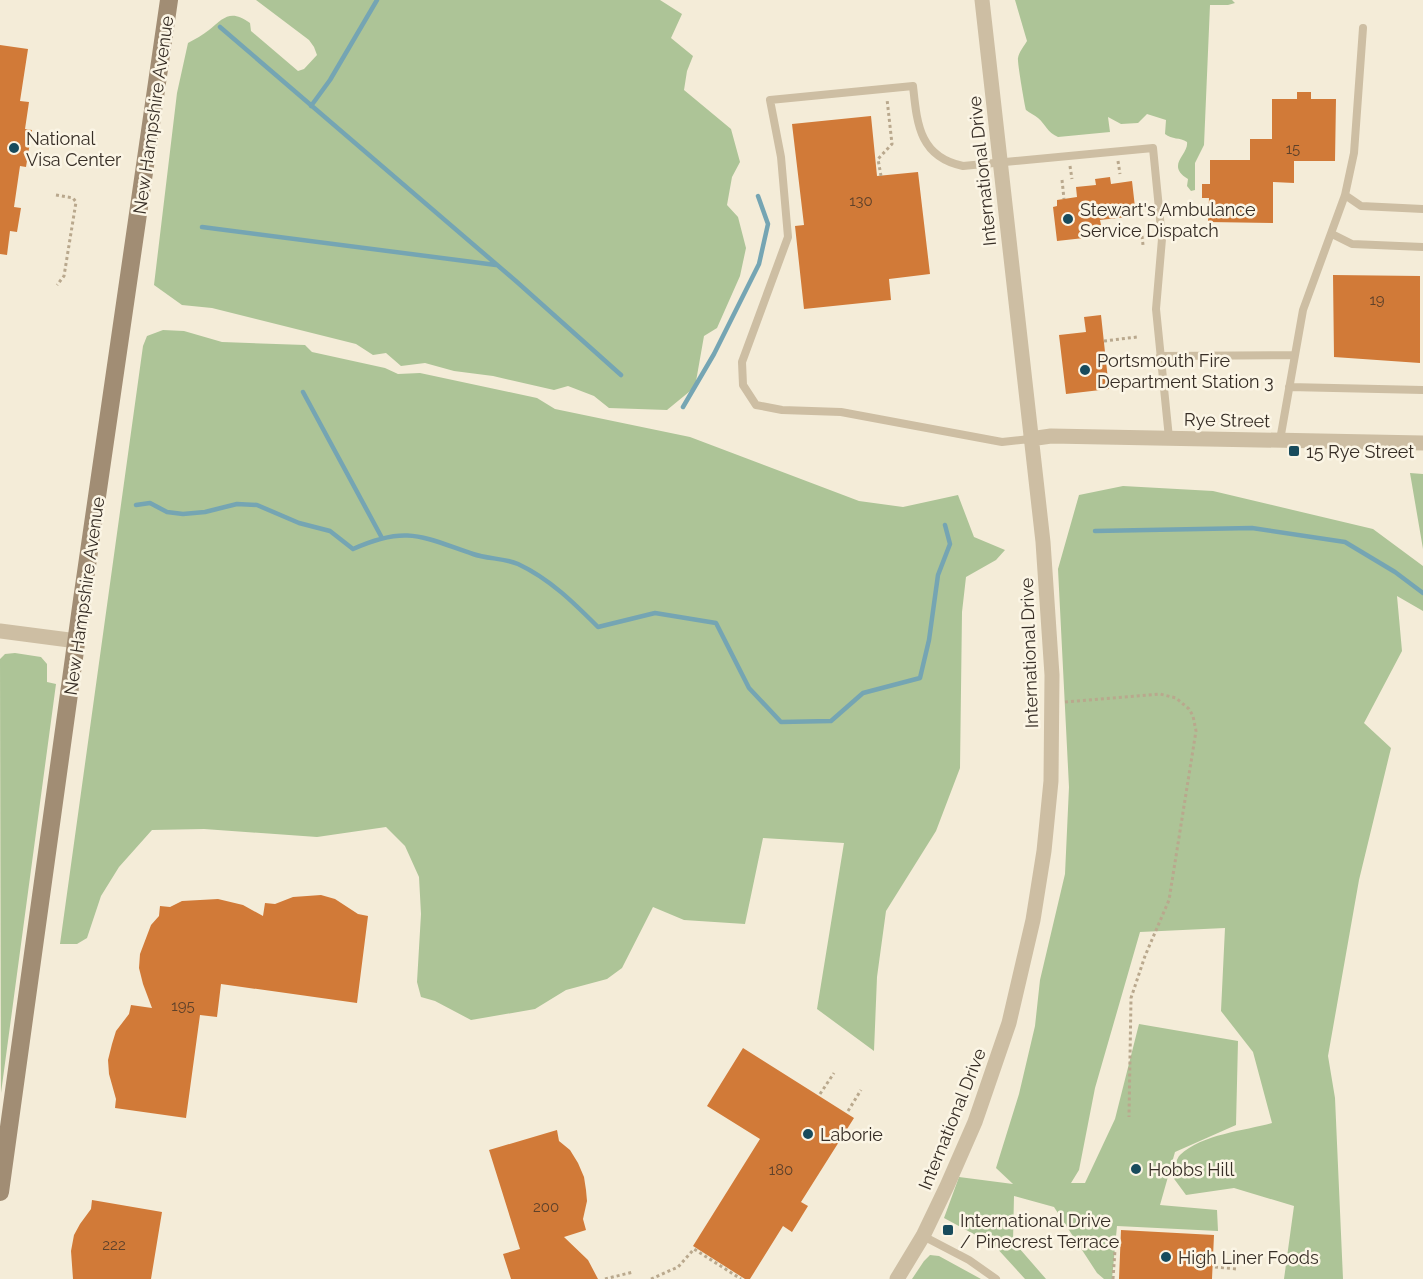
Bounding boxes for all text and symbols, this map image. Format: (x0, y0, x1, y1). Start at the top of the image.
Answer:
street label: New Hampshire Avenue (129, 14, 177, 216)
street label: International Drive (964, 95, 1000, 247)
place label: National Visa Center (26, 128, 122, 170)
house number: 15 (1286, 140, 1300, 158)
marker: National Visa Center (7, 141, 21, 155)
house number: 130 (849, 192, 873, 210)
place label: Stewart's Ambulance Service Dispatch (1080, 199, 1256, 241)
marker: Stewart's Ambulance Service Dispatch (1061, 212, 1075, 226)
house number: 19 (1369, 291, 1385, 309)
place label: Portsmouth Fire Department Station 3 (1097, 350, 1274, 392)
marker: Portsmouth Fire Department Station 3 (1078, 363, 1092, 377)
street label: Rye Street (1184, 409, 1270, 431)
place label: 15 Rye Street (1306, 441, 1414, 462)
marker: 15 Rye Street (1287, 444, 1301, 458)
street label: New Hampshire Avenue (60, 495, 108, 697)
street label: International Drive (1016, 577, 1042, 729)
house number: 195 (171, 997, 195, 1015)
street label: International Drive (914, 1045, 990, 1193)
place label: Laborie (820, 1124, 883, 1145)
marker: Laborie (801, 1127, 815, 1141)
place label: Hobbs Hill (1148, 1159, 1234, 1180)
house number: 180 (769, 1161, 793, 1179)
marker: Hobbs Hill (1129, 1162, 1143, 1176)
house number: 200 (533, 1198, 559, 1216)
place label: International Drive / Pinecrest Terrace (960, 1210, 1120, 1252)
marker: International Drive / Pinecrest Terrace (941, 1223, 955, 1237)
house number: 222 (102, 1236, 126, 1254)
place label: High Liner Foods (1178, 1247, 1319, 1268)
marker: High Liner Foods (1159, 1250, 1173, 1264)

